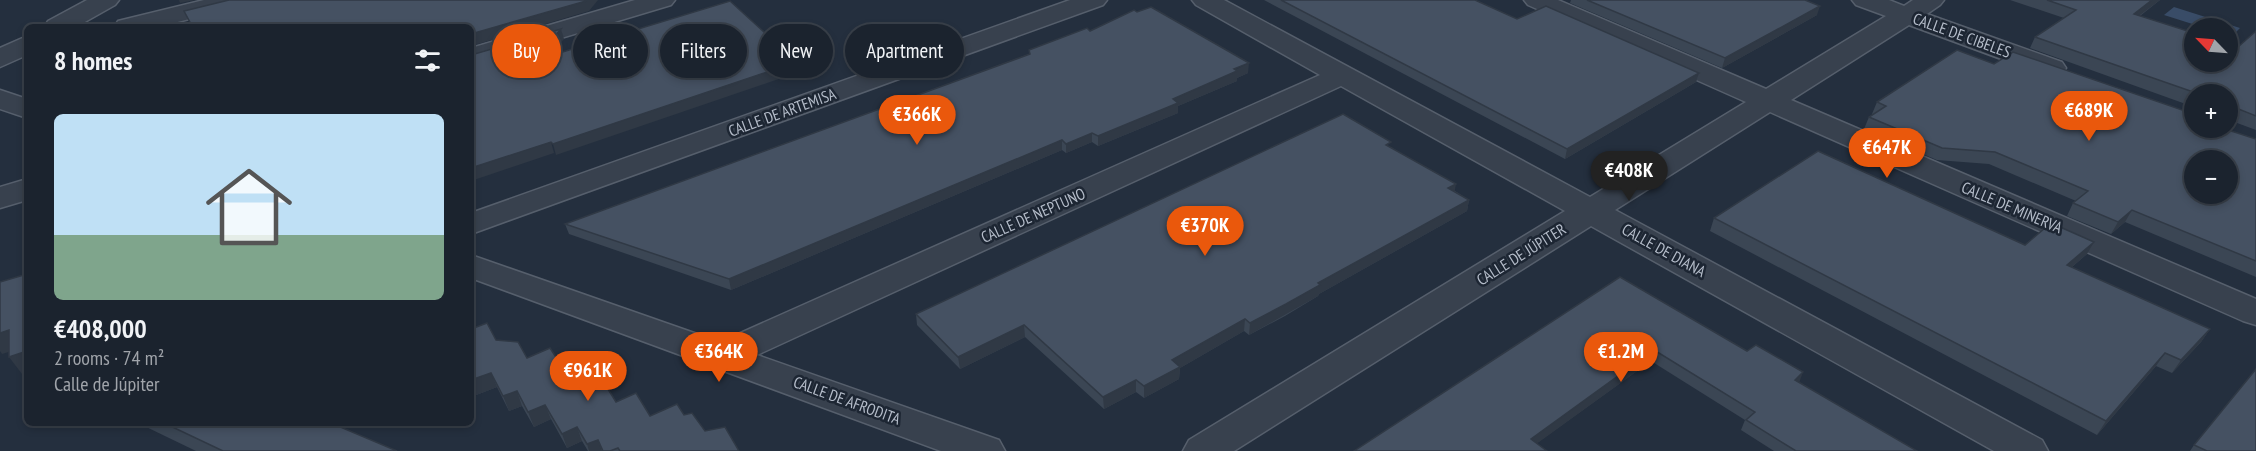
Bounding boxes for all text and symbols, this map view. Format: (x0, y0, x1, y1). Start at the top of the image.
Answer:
street label: CALLE DE CIBELES (1910, 8, 2014, 62)
north arrow (2184, 18, 2238, 72)
map controls (2184, 18, 2238, 204)
chip: Buy (492, 24, 561, 78)
chip: Rent (573, 24, 648, 78)
chip: Filters (660, 24, 747, 78)
chip: New (759, 24, 833, 78)
chip: Apartment (845, 24, 964, 78)
text: 8 homes (54, 44, 132, 77)
icon: filters (411, 44, 444, 77)
street label: CALLE DE ARTEMISA (725, 83, 839, 141)
button: + (2184, 84, 2238, 138)
pin: €689K (2047, 91, 2131, 142)
pin: €366K (875, 95, 959, 146)
text: €689K (2065, 97, 2113, 123)
text: €366K (893, 101, 941, 127)
pin: €647K (1845, 128, 1929, 179)
text: €647K (1863, 134, 1911, 160)
button: − (2184, 150, 2238, 204)
pin: €408K (1587, 151, 1671, 202)
icon: home (195, 153, 303, 261)
text: €408K (1605, 157, 1653, 183)
street label: CALLE DE MINERVA (1959, 177, 2066, 237)
street label: CALLE DE NEPTUNO (978, 183, 1088, 247)
pin: €370K (1163, 206, 1247, 257)
text: €370K (1181, 212, 1229, 238)
street label: CALLE DE JÚPITER (1473, 218, 1570, 289)
street label: CALLE DE DIANA (1619, 219, 1710, 281)
text: €408,000 (54, 312, 147, 345)
pin: €364K (677, 332, 761, 383)
pin: €1.2M (1579, 332, 1663, 383)
text: €364K (695, 338, 743, 364)
text: €1.2M (1598, 338, 1644, 364)
text: 2 rooms · 74 m² (54, 345, 164, 371)
pin: €961K (546, 351, 630, 402)
text: €961K (564, 357, 612, 383)
text: Calle de Júpiter (54, 371, 160, 397)
street label: CALLE DE AFRODITA (791, 371, 904, 429)

